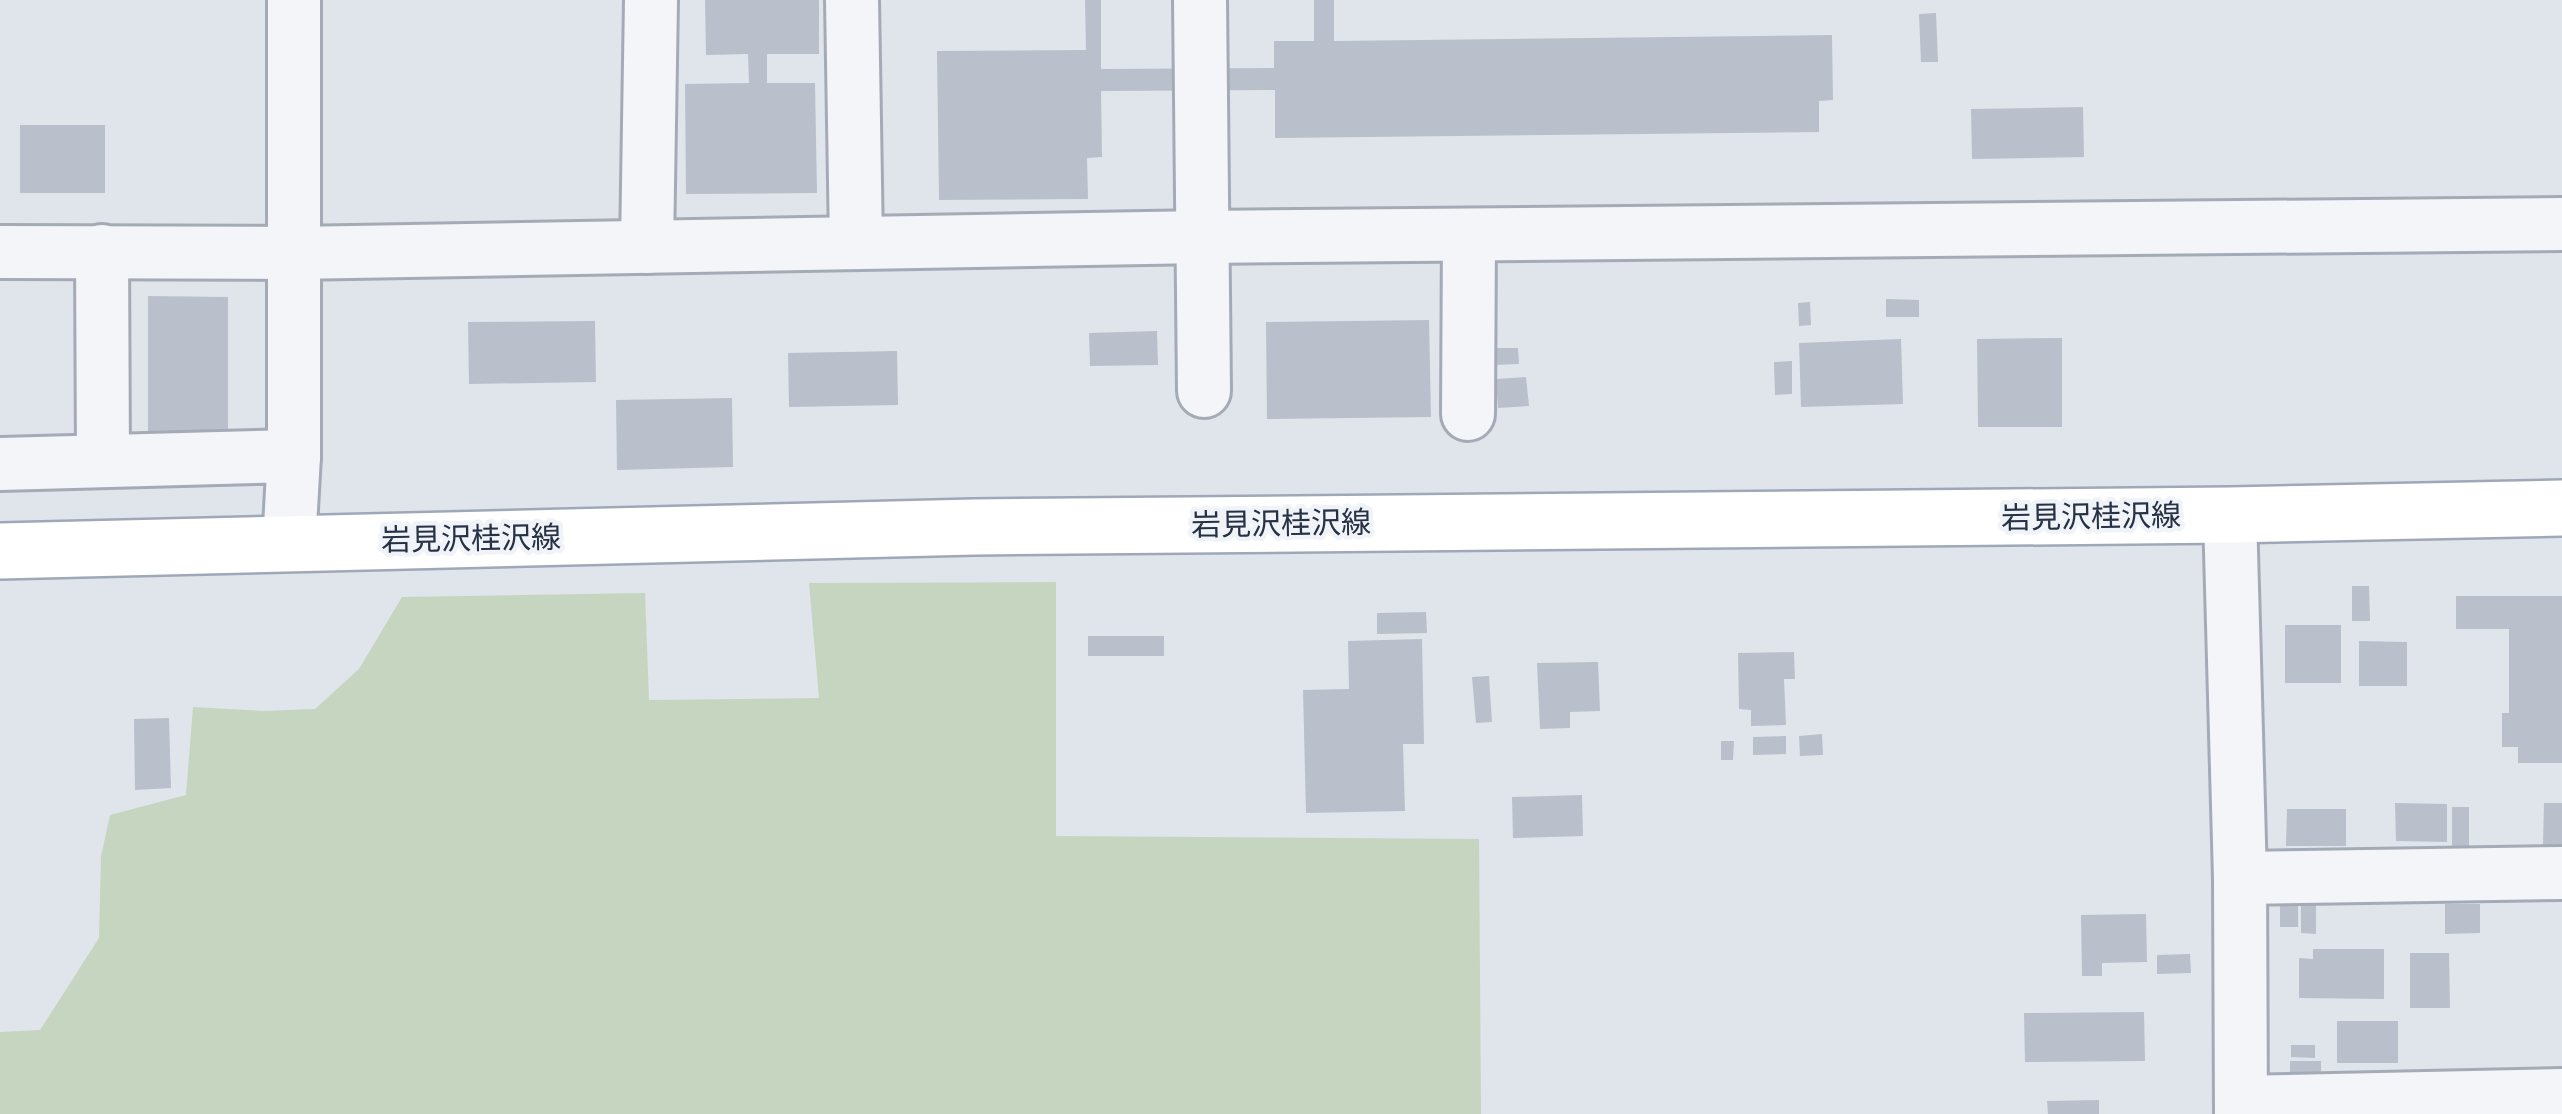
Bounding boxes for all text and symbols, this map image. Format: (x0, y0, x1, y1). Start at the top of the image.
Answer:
street label: 岩見沢桂沢線 (2001, 495, 2181, 540)
street label: 岩見沢桂沢線 (1191, 502, 1371, 547)
street label: 岩見沢桂沢線 (381, 517, 561, 562)

